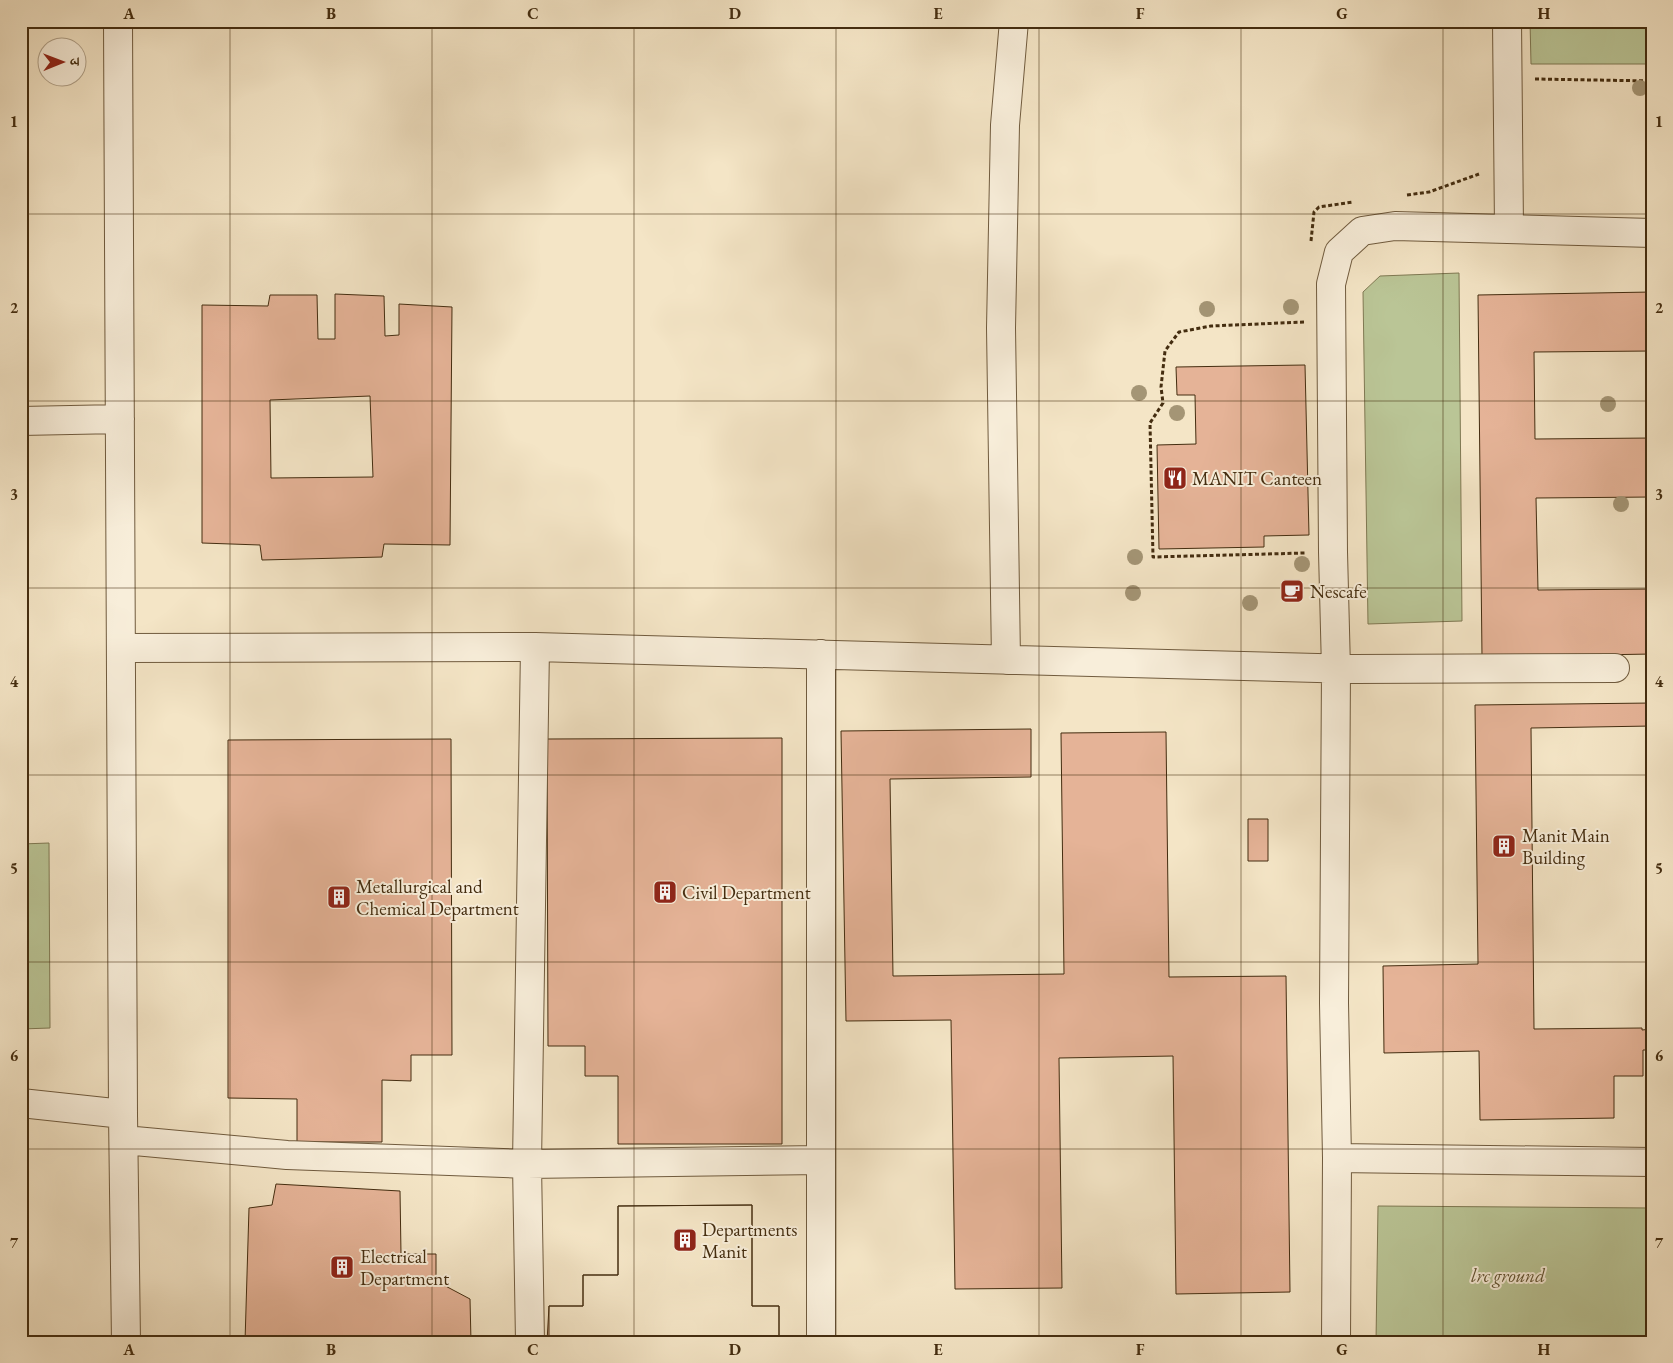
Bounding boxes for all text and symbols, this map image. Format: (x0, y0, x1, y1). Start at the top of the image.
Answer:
text: A (122, 3, 135, 24)
text: B (326, 3, 336, 24)
text: C (527, 3, 539, 24)
text: D (729, 3, 741, 24)
text: E (933, 3, 943, 24)
text: F (1136, 3, 1145, 24)
text: G (1336, 3, 1348, 24)
text: H (1538, 3, 1551, 24)
north arrow (38, 38, 88, 88)
text: उ (66, 57, 84, 66)
text: 1 (10, 111, 18, 132)
text: 1 (1655, 111, 1663, 132)
text: 2 (10, 297, 19, 318)
text: 2 (1655, 297, 1664, 318)
restaurant icon: MANIT Canteen (1162, 465, 1188, 491)
place label: MANIT Canteen (1192, 466, 1322, 491)
text: 3 (10, 484, 18, 505)
text: 3 (1655, 484, 1663, 505)
cafe icon: Nescafe (1279, 578, 1305, 604)
place label: Nescafe (1310, 579, 1367, 604)
text: 4 (10, 671, 19, 692)
text: 4 (1655, 671, 1664, 692)
place label: Manit Main Building (1522, 823, 1610, 870)
building icon: Manit Main Building (1491, 833, 1517, 859)
text: 5 (10, 858, 18, 879)
text: 5 (1655, 858, 1663, 879)
place label: Metallurgical and Chemical Department (356, 874, 519, 921)
building icon: Civil Department (652, 879, 678, 905)
place label: Civil Department (682, 880, 811, 905)
building icon: Metallurgical and Chemical Department (326, 884, 352, 910)
text: 6 (10, 1045, 19, 1066)
text: 6 (1655, 1045, 1664, 1066)
place label: Departments Manit (702, 1217, 797, 1264)
building icon: Departments Manit (672, 1227, 698, 1253)
text: 7 (10, 1232, 19, 1253)
text: 7 (1655, 1232, 1664, 1253)
place label: Electrical Department (360, 1244, 449, 1291)
building icon: Electrical Department (329, 1254, 355, 1280)
park label: lrc ground (1471, 1263, 1545, 1288)
text: A (122, 1339, 135, 1360)
text: B (326, 1339, 336, 1360)
text: C (527, 1339, 539, 1360)
text: D (729, 1339, 741, 1360)
text: E (933, 1339, 943, 1360)
text: F (1136, 1339, 1145, 1360)
text: G (1336, 1339, 1348, 1360)
text: H (1538, 1339, 1551, 1360)

